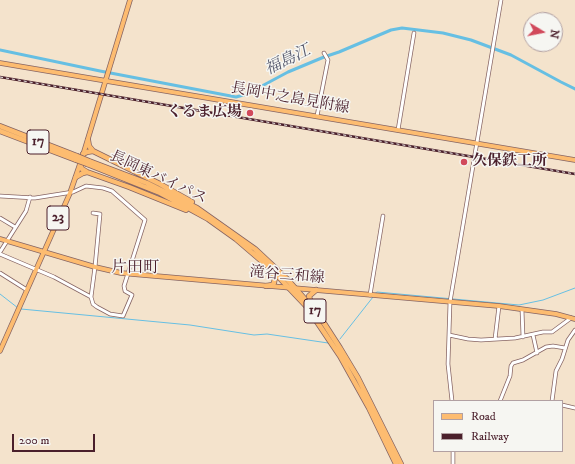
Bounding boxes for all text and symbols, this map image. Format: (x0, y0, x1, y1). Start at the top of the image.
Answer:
north arrow (523, 12, 563, 52)
text: N (546, 28, 562, 40)
water label: 福島江 (262, 42, 314, 80)
street label: 長岡中之島見附線 (229, 80, 351, 118)
place label: くるま広場 (167, 104, 242, 122)
marker: くるま広場 (245, 108, 255, 118)
road number: 17 (27, 130, 49, 154)
street label: 長岡東バイパス (107, 148, 209, 208)
place label: 久保鉄工所 (472, 153, 547, 171)
marker: 久保鉄工所 (459, 157, 469, 167)
road number: 23 (47, 206, 69, 230)
district label: 片田町 (111, 259, 159, 279)
street label: 滝谷三和線 (249, 264, 325, 288)
road number: 17 (304, 299, 326, 323)
legend (433, 400, 563, 452)
text: Road (471, 409, 496, 424)
scale bar (14, 426, 97, 452)
text: Railway (471, 429, 509, 444)
text: 200 m (19, 433, 49, 448)

